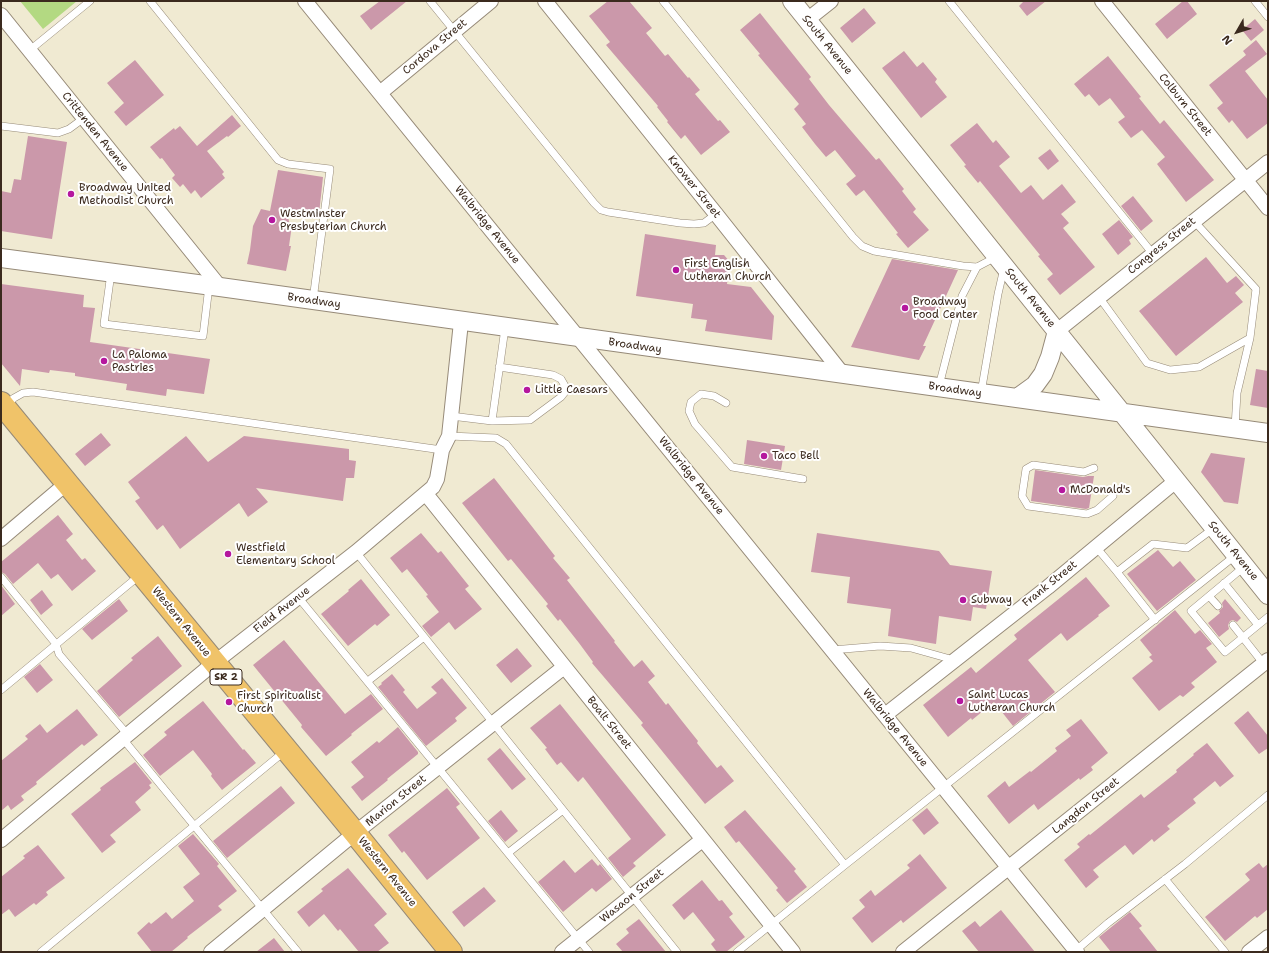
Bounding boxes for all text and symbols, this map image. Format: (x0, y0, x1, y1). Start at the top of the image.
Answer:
street label: South Avenue (799, 12, 855, 78)
north arrow (1217, 12, 1257, 52)
street label: Cordova Street (400, 16, 470, 78)
text: N (1219, 32, 1236, 48)
street label: Colburn Street (1156, 71, 1214, 139)
street label: Crittenden Avenue (59, 90, 131, 174)
street label: Knower Street (665, 153, 723, 221)
place label: Broadway United Methodist Church (79, 181, 174, 207)
street label: Walbridge Avenue (451, 183, 523, 267)
marker: Broadway United Methodist Church (66, 189, 76, 199)
place label: Westminster Presbyterian Church (280, 207, 387, 233)
marker: Westminster Presbyterian Church (267, 215, 277, 225)
street label: Congress Street (1125, 215, 1199, 277)
place label: First English Lutheran Church (684, 257, 771, 283)
marker: First English Lutheran Church (671, 265, 681, 275)
street label: South Avenue (1002, 265, 1058, 331)
street label: Broadway (287, 291, 341, 311)
place label: Broadway Food Center (913, 295, 978, 321)
marker: Broadway Food Center (900, 303, 910, 313)
street label: Broadway (608, 336, 662, 356)
place label: La Paloma Pastries (112, 348, 167, 374)
marker: La Paloma Pastries (99, 356, 109, 366)
street label: Broadway (928, 380, 982, 400)
place label: Little Caesars (535, 383, 608, 397)
marker: Little Caesars (522, 385, 532, 395)
street label: Walbridge Avenue (655, 434, 727, 518)
place label: Taco Bell (772, 449, 819, 463)
marker: Taco Bell (759, 451, 769, 461)
place label: McDonald's (1070, 483, 1130, 497)
marker: McDonald's (1057, 485, 1067, 495)
street label: South Avenue (1205, 518, 1261, 584)
place label: Westfield Elementary School (236, 541, 335, 567)
marker: Westfield Elementary School (223, 549, 233, 559)
street label: Frank Street (1020, 558, 1080, 610)
street label: Western Avenue (149, 584, 213, 660)
street label: Field Avenue (251, 584, 313, 636)
place label: Subway (971, 593, 1012, 607)
marker: Subway (958, 595, 968, 605)
road number: SR 2 (210, 669, 242, 685)
street label: Walbridge Avenue (859, 686, 931, 770)
place label: Saint Lucas Lutheran Church (968, 688, 1055, 714)
place label: First Spiritualist Church (237, 689, 321, 715)
street label: Boalt Street (584, 694, 634, 752)
marker: Saint Lucas Lutheran Church (955, 696, 965, 706)
marker: First Spiritualist Church (224, 697, 234, 707)
street label: Marion Street (363, 772, 429, 830)
street label: Langdon Street (1050, 775, 1122, 837)
street label: Western Avenue (355, 834, 419, 910)
street label: Wasaon Street (597, 866, 667, 926)

